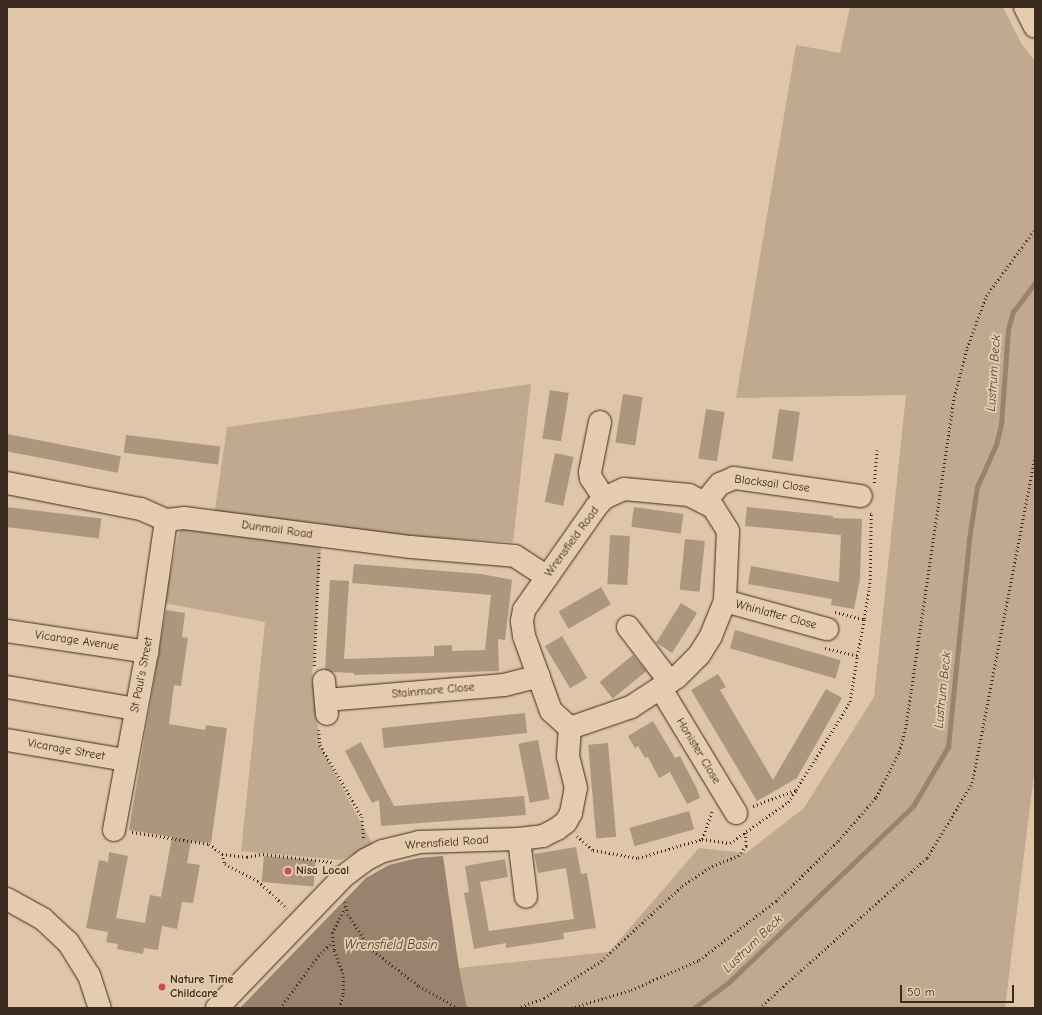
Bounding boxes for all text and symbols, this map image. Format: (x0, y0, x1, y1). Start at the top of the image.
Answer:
water label: Lustrum Beck (984, 334, 1004, 412)
street label: Blacksail Close (734, 472, 810, 496)
street label: Wrensfield Road (542, 504, 602, 580)
street label: Dunmail Road (240, 518, 314, 542)
street label: Whinlatter Close (734, 597, 818, 633)
street label: Vicarage Avenue (34, 628, 120, 654)
street label: St Paul's Street (128, 636, 156, 714)
water label: Lustrum Beck (931, 651, 955, 729)
street label: Stainmore Close (391, 680, 475, 702)
street label: Honister Close (673, 715, 723, 787)
street label: Vicarage Street (26, 736, 106, 764)
street label: Wrensfield Road (405, 833, 489, 853)
place label: Nisa Local (296, 864, 349, 878)
marker: Nisa Local (283, 866, 293, 876)
water label: Lustrum Beck (720, 912, 786, 976)
water label: Wrensfield Basin (345, 937, 437, 953)
place label: Nature Time Childcare (170, 973, 233, 1001)
scale bar (902, 977, 1016, 1003)
marker: Nature Time Childcare (157, 982, 167, 992)
text: 50 m (907, 985, 935, 999)

